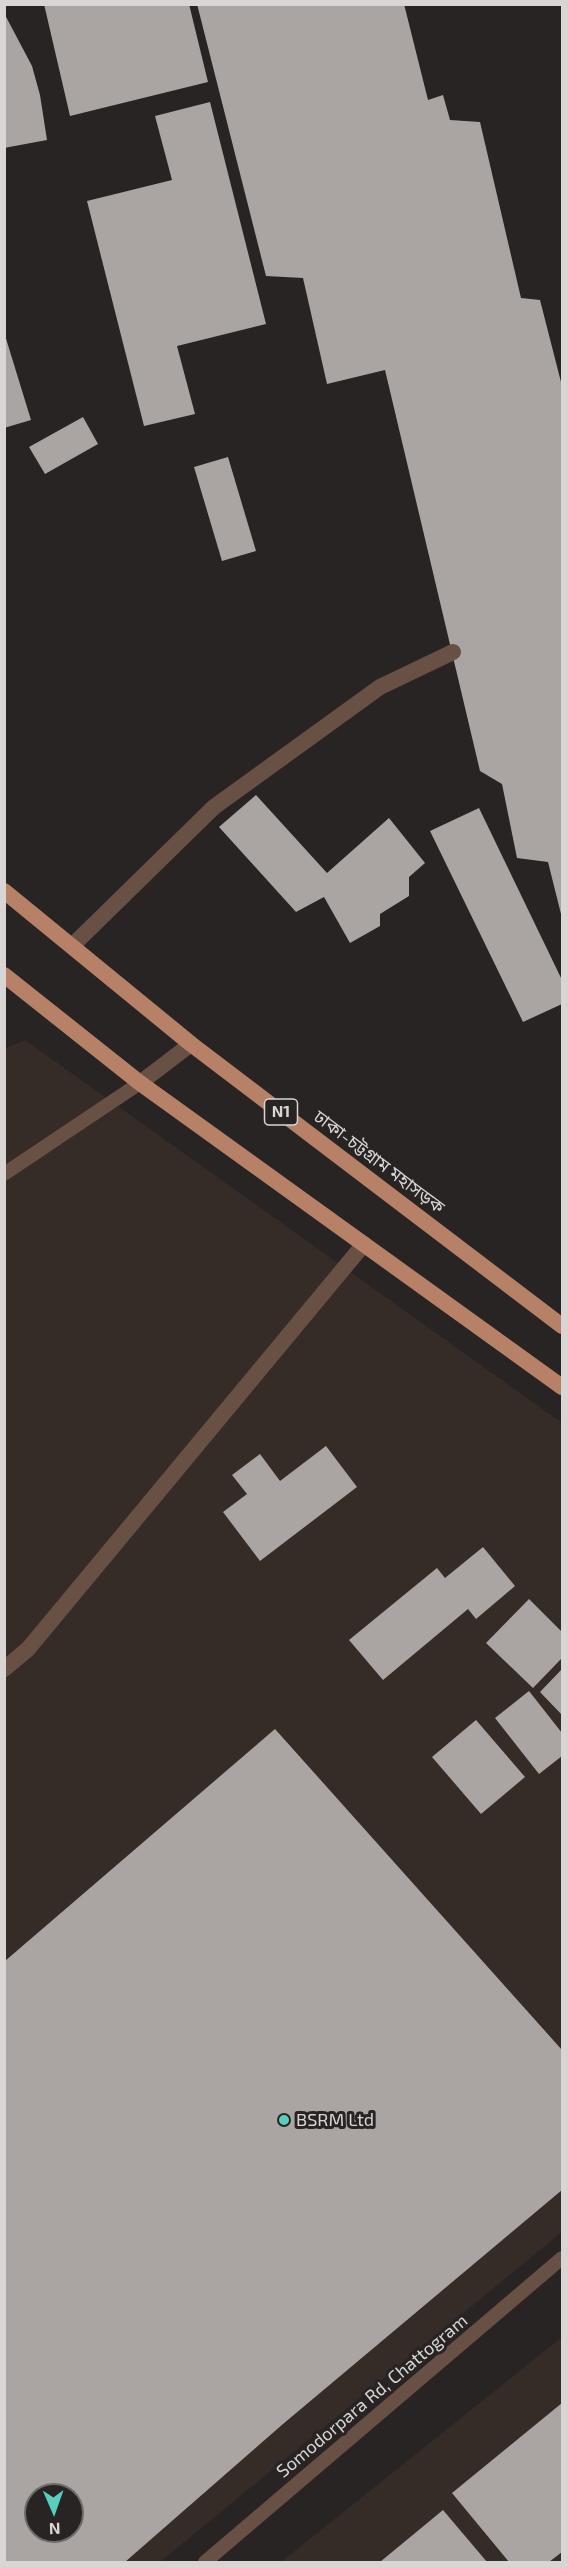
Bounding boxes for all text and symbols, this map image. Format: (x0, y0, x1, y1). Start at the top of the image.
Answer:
road number: N1 (264, 1099, 298, 1125)
street label: ঢাকা-চট্টগ্রাম মহাসড়ক (309, 1106, 449, 1218)
place label: BSRM Ltd (296, 2109, 374, 2131)
marker: BSRM Ltd (277, 2113, 291, 2127)
street label: Somodorpara Rd, Chattogram (272, 2310, 472, 2482)
north arrow (24, 2483, 84, 2543)
text: N (48, 2520, 61, 2539)

